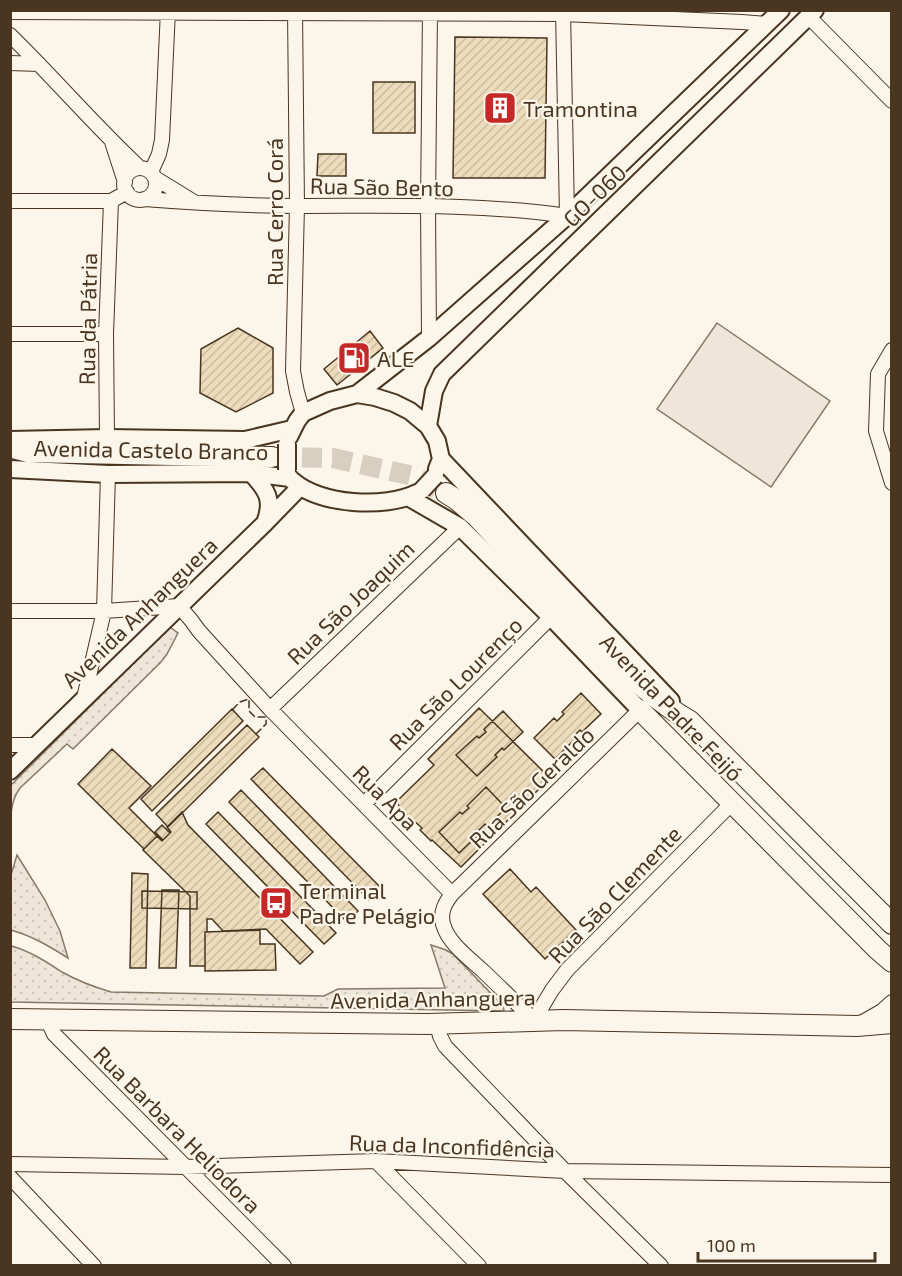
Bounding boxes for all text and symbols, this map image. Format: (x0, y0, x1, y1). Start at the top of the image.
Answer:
building icon: Tramontina (482, 90, 518, 126)
place label: Tramontina (523, 95, 638, 121)
street label: Rua Cerro Corá (261, 138, 287, 286)
street label: GO-060 (557, 159, 631, 231)
street label: Rua São Bento (310, 172, 454, 200)
street label: Rua da Pátria (73, 253, 101, 385)
fuel station icon: ALE (336, 340, 372, 376)
place label: ALE (377, 345, 414, 371)
street label: Avenida Castelo Branco (33, 434, 269, 464)
street label: Avenida Anhanguera (56, 531, 222, 693)
street label: Rua São Joaquim (281, 535, 419, 669)
street label: Rua São Lourenço (383, 611, 528, 756)
street label: Avenida Padre Feijó (595, 628, 749, 787)
street label: Rua São Geraldo (463, 721, 599, 853)
street label: Rua Apa (348, 759, 424, 835)
street label: Rua São Clemente (542, 820, 686, 968)
place label: Terminal Padre Pelágio (299, 877, 435, 928)
bus stop icon: Terminal Padre Pelágio (258, 885, 294, 921)
street label: Avenida Anhanguera (330, 983, 536, 1013)
street label: Rua Barbara Heliodora (89, 1040, 267, 1218)
street label: Rua da Inconfidência (349, 1128, 555, 1162)
scale bar (698, 1225, 875, 1263)
text: 100 m (707, 1234, 756, 1256)

